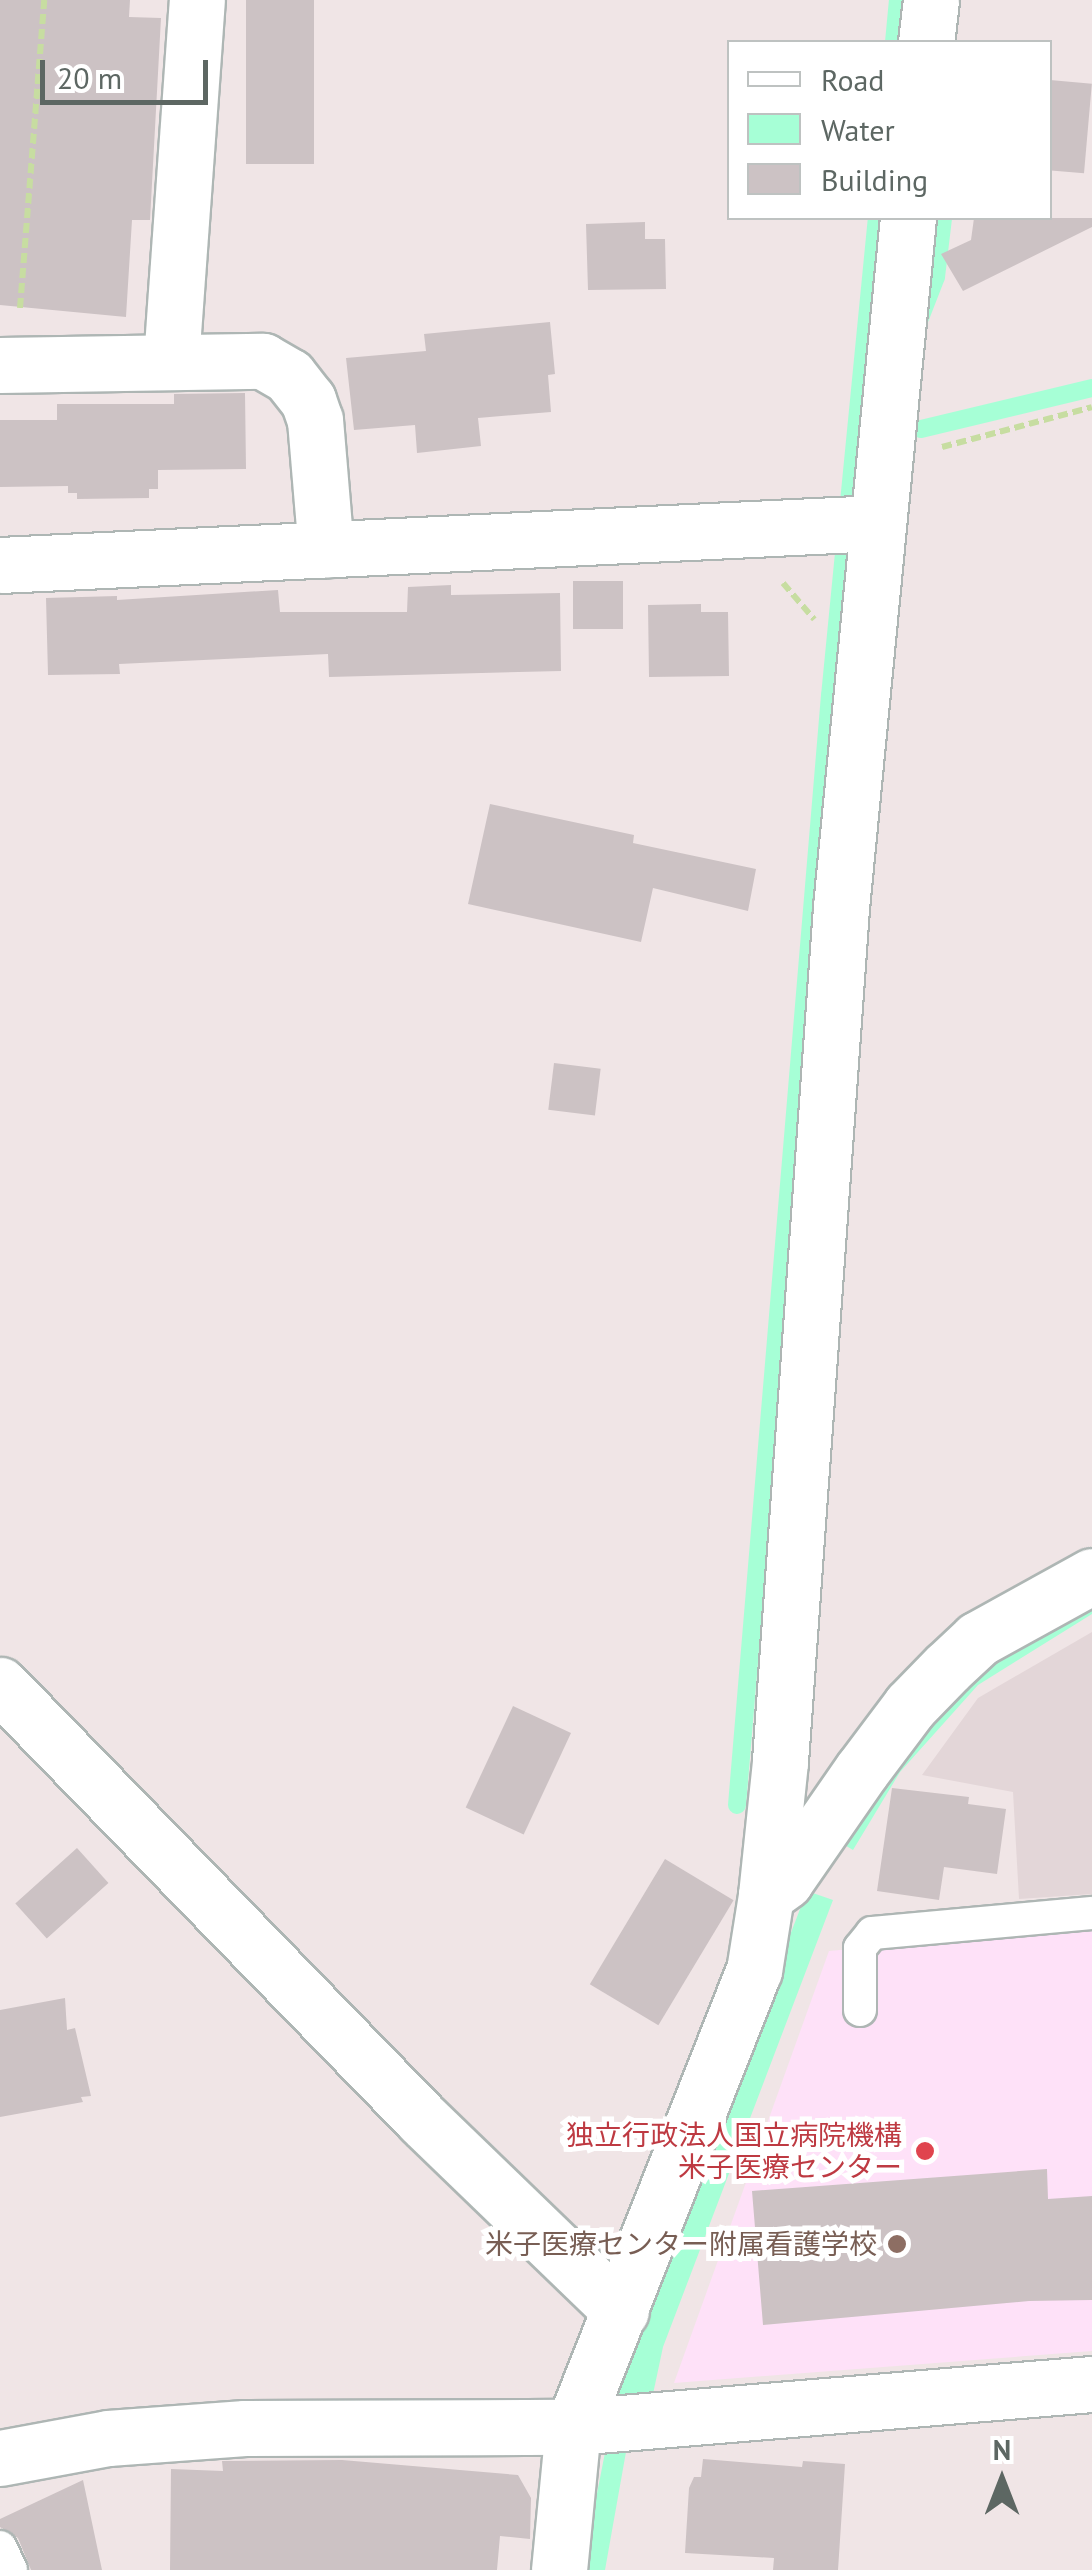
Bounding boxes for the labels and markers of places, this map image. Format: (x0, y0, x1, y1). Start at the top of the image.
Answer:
place label: 独立行政法人国立病院機構 米子医療センター (566, 2118, 902, 2184)
marker: 独立行政法人国立病院機構 米子医療センター (912, 2138, 938, 2164)
place label: 米子医療センター附属看護学校 (485, 2227, 877, 2261)
marker: 米子医療センター附属看護学校 (886, 2233, 908, 2255)

